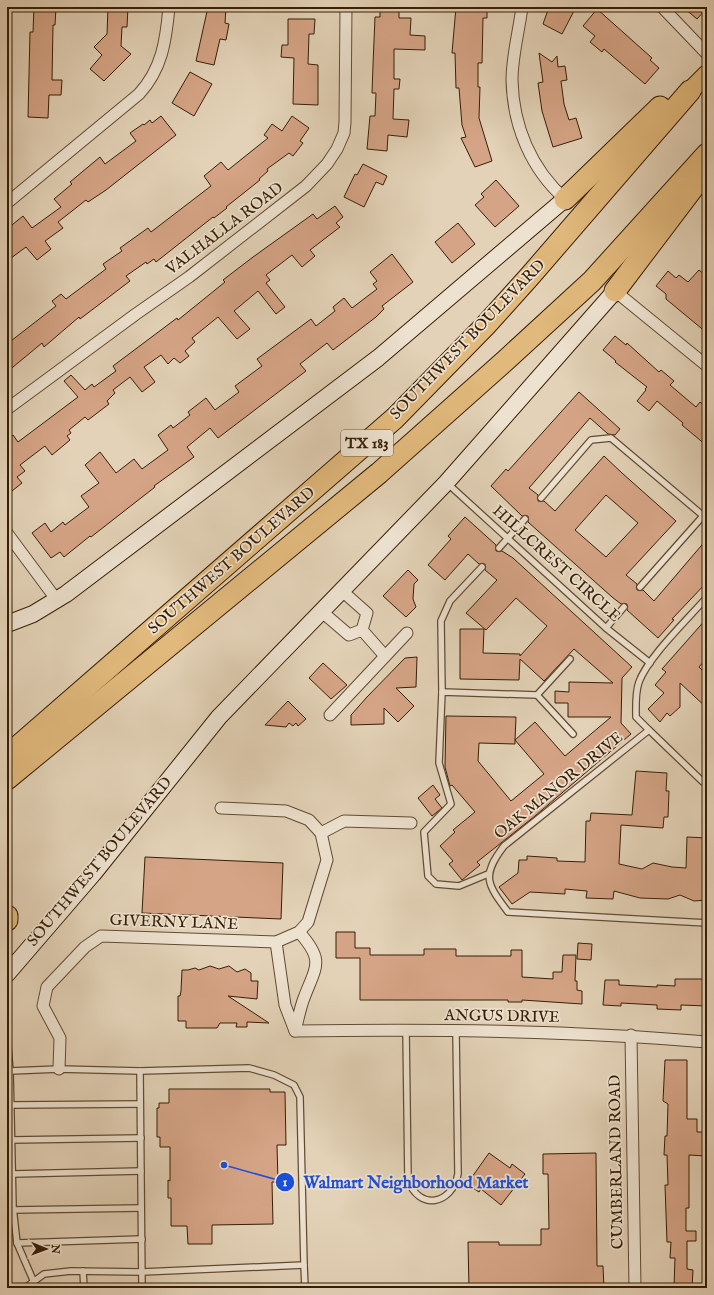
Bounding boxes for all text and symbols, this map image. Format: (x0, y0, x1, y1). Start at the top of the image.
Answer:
street label: VALHALLA ROAD (162, 178, 288, 280)
street label: SOUTHWEST BOULEVARD (386, 256, 550, 424)
road number: TX 183 (341, 430, 393, 456)
street label: SOUTHWEST BOULEVARD (144, 483, 320, 639)
street label: HILLCREST CIRCLE (488, 501, 624, 627)
street label: OAK MANOR DRIVE (490, 728, 628, 844)
street label: SOUTHWEST BOULEVARD (23, 773, 177, 951)
street label: GIVERNY LANE (109, 911, 239, 935)
street label: ANGUS DRIVE (443, 1006, 560, 1028)
street label: CUMBERLAND ROAD (605, 1074, 629, 1249)
callout: Walmart Neighborhood Market (275, 1168, 536, 1197)
text: Walmart Neighborhood Market (303, 1173, 529, 1194)
text: 1 (283, 1175, 288, 1190)
north arrow (26, 1229, 66, 1269)
text: N (48, 1243, 62, 1255)

